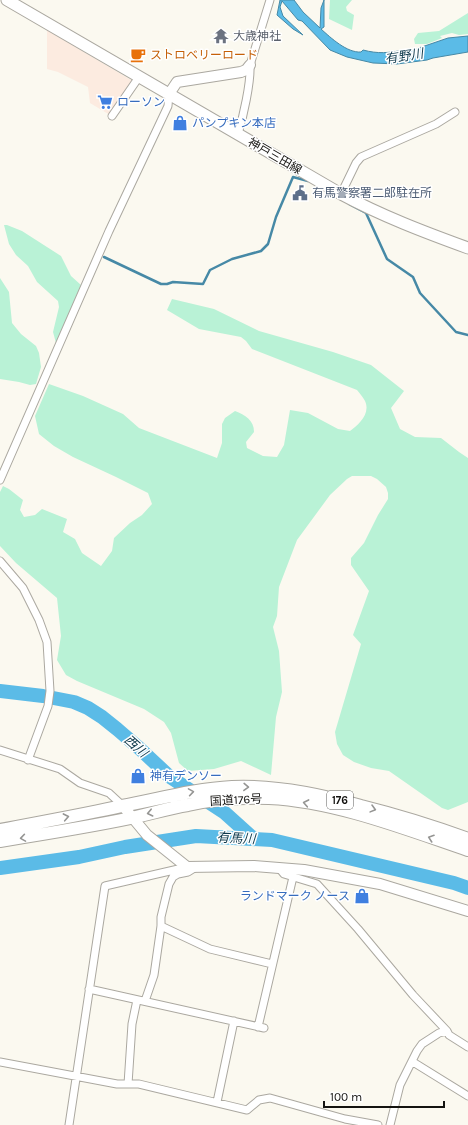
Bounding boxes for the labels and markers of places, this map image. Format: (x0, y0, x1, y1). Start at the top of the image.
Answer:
temple icon: 大歳神社 (212, 27, 230, 45)
place label: 大歳神社 (233, 29, 281, 43)
cafe icon: ストロベリーロード (129, 46, 147, 64)
place label: ストロベリーロード (150, 48, 258, 62)
supermarket icon: ローソン (96, 93, 114, 111)
place label: ローソン (117, 95, 165, 109)
shop icon: パンプキン本店 (171, 114, 189, 132)
place label: パンプキン本店 (192, 116, 276, 130)
public building icon: 有馬警察署二郎駐在所 (291, 184, 309, 202)
place label: 有馬警察署二郎駐在所 (312, 186, 432, 200)
shop icon: 神有デンソー (129, 767, 147, 785)
place label: 神有デンソー (150, 769, 222, 783)
shop icon: ランドマーク ノース (353, 887, 371, 905)
place label: ランドマーク ノース (240, 889, 350, 903)

